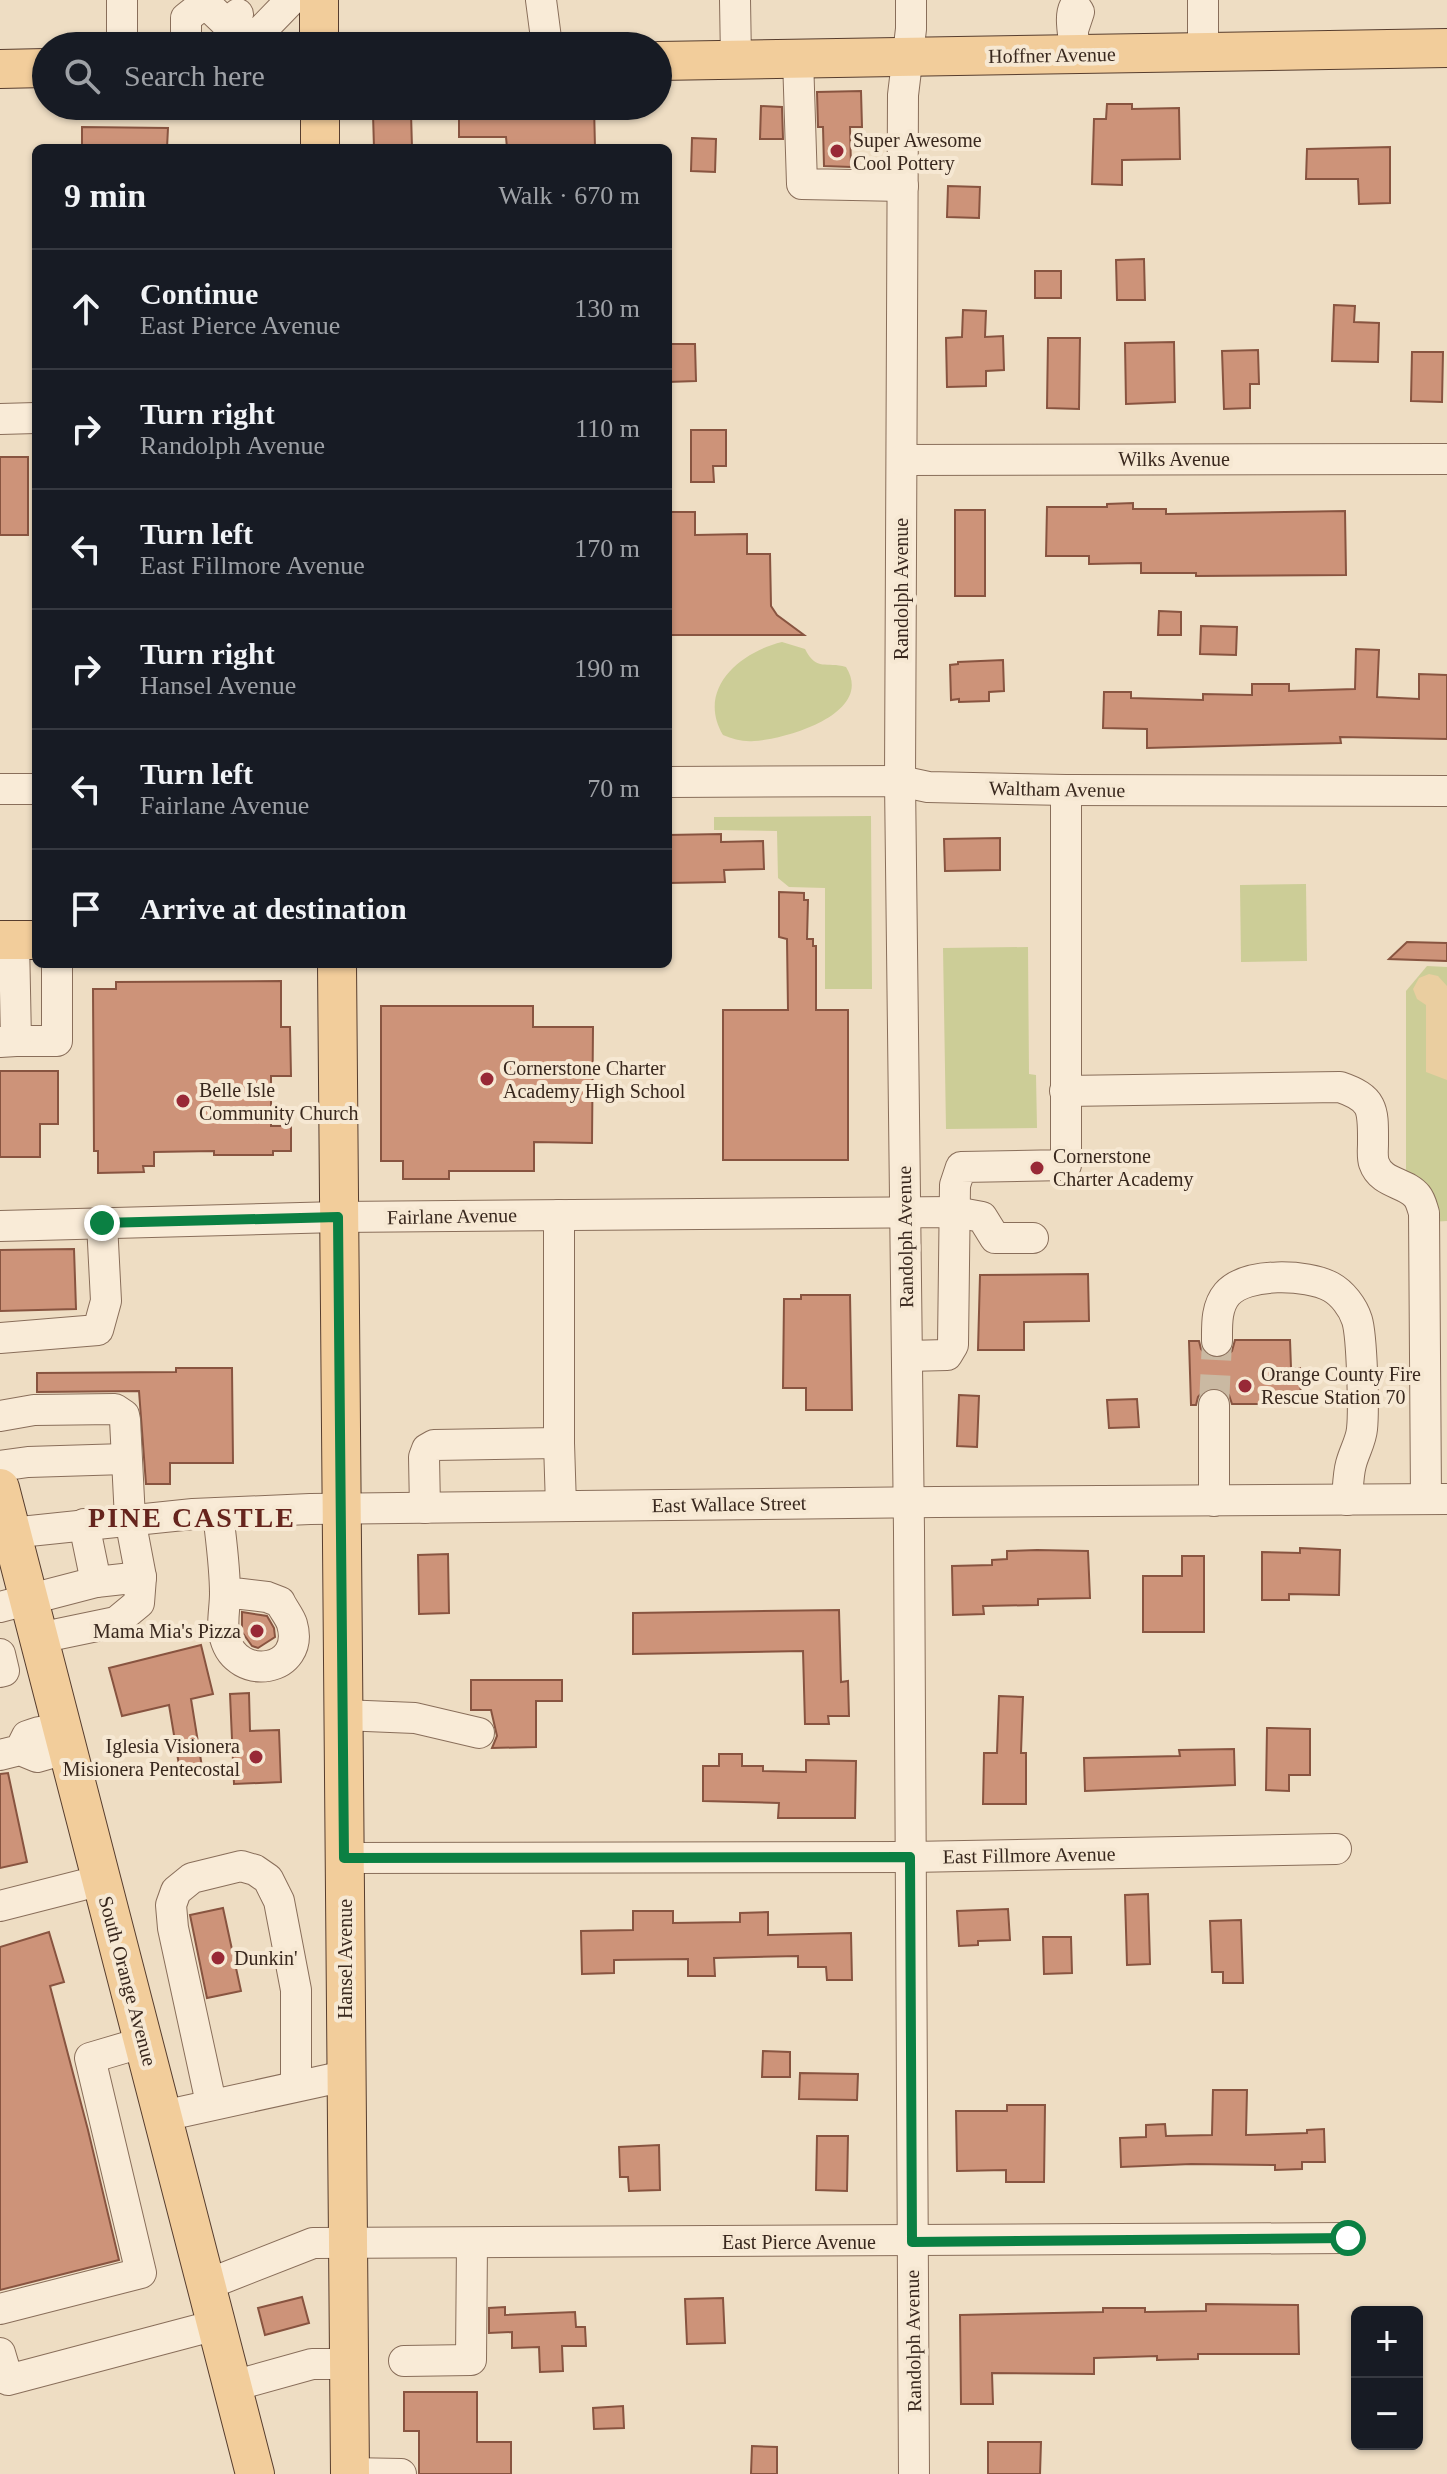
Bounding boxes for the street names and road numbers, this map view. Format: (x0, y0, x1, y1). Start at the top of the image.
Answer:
street label: Hoffner Avenue (988, 43, 1116, 67)
street label: Wilks Avenue (1118, 448, 1230, 470)
street label: Randolph Avenue (890, 518, 913, 660)
street label: Waltham Avenue (989, 777, 1125, 801)
street label: Randolph Avenue (893, 1165, 918, 1308)
street label: Fairlane Avenue (387, 1204, 517, 1228)
street label: East Wallace Street (652, 1492, 807, 1516)
street label: East Fillmore Avenue (942, 1842, 1116, 1868)
street label: South Orange Avenue (94, 1894, 161, 2069)
street label: Hansel Avenue (334, 1899, 356, 2019)
street label: East Pierce Avenue (722, 2231, 876, 2253)
street label: Randolph Avenue (901, 2269, 926, 2412)

